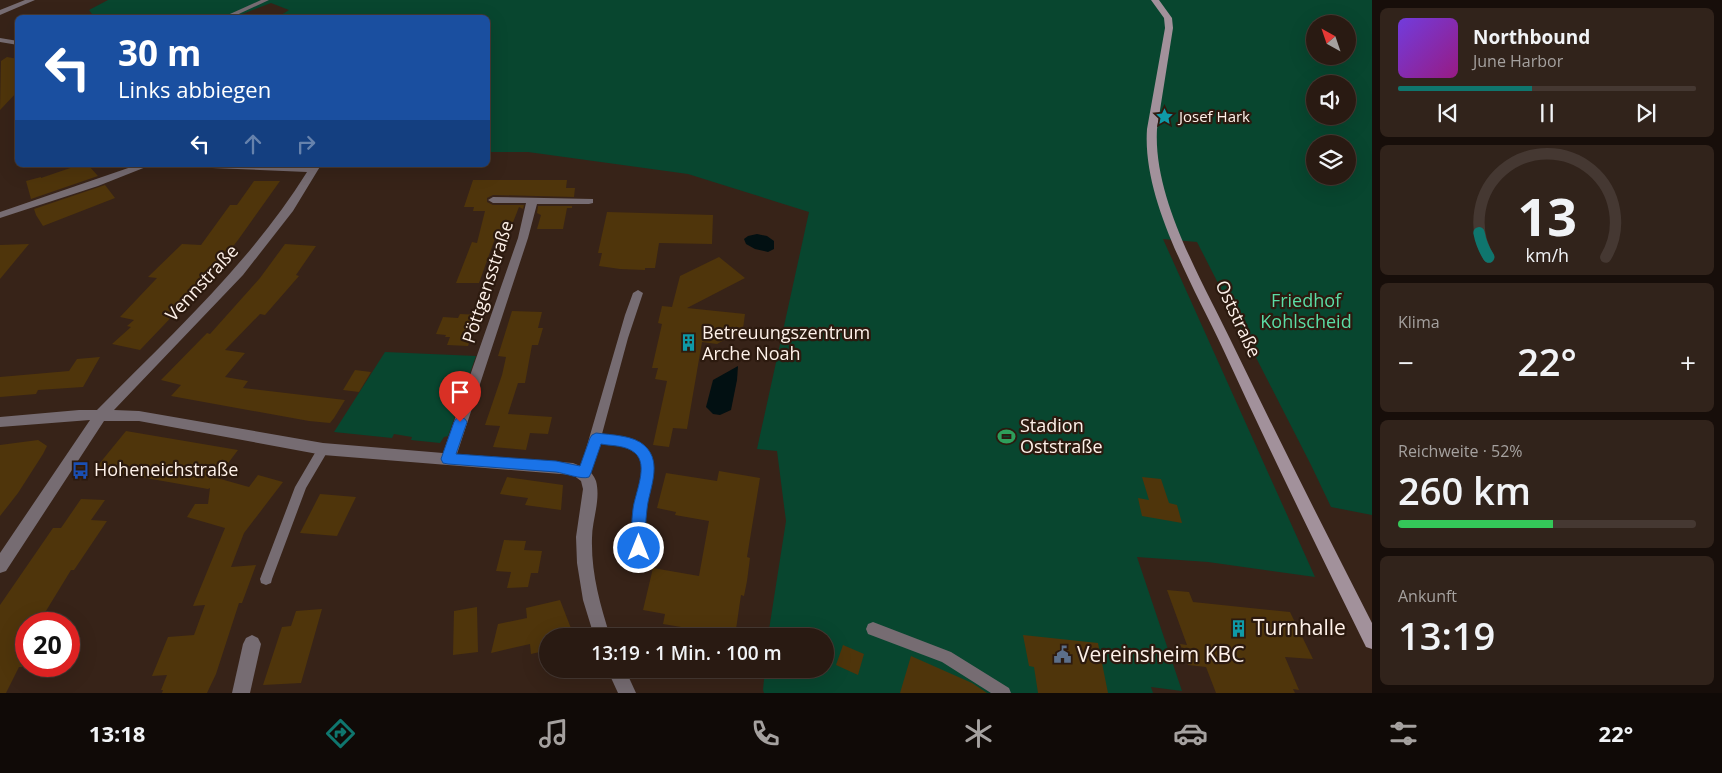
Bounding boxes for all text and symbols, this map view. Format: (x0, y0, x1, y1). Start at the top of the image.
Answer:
north arrow (1306, 15, 1356, 65)
map controls (1306, 15, 1356, 185)
text: Northbound (1473, 24, 1590, 50)
text: 30 m (118, 29, 201, 76)
icon: left (35, 35, 100, 100)
text: June Harbor (1473, 50, 1563, 72)
text: Links abbiegen (118, 74, 271, 104)
button: sound (1306, 75, 1356, 125)
icon: previous (1434, 99, 1462, 127)
icon: pause (1533, 99, 1561, 127)
icon: next (1632, 99, 1660, 127)
place label: Josef Hark (1177, 106, 1250, 126)
place icon: Josef Hark (1155, 107, 1175, 127)
icon: left (186, 130, 214, 158)
icon: ahead (239, 130, 267, 158)
icon: right (292, 130, 320, 158)
button: layers (1306, 135, 1356, 185)
text: 13 (1517, 180, 1577, 251)
street label: Pöttgensstraße (456, 217, 518, 346)
street label: Vennstraße (160, 239, 243, 326)
text: km/h (1525, 243, 1569, 267)
street label: Oststraße (1211, 276, 1267, 361)
park label: Friedhof Kohlscheid (1260, 288, 1352, 333)
text: Klima (1398, 311, 1440, 333)
place label: Betreuungszentrum Arche Noah (702, 320, 870, 365)
building icon: Betreuungszentrum Arche Noah (678, 333, 698, 353)
text: 22° (1517, 335, 1577, 387)
text: − (1398, 343, 1414, 381)
text: + (1680, 343, 1696, 381)
pin (439, 371, 481, 422)
icon: arrive (446, 378, 474, 406)
place label: Stadion Oststraße (1020, 413, 1103, 458)
sports icon: Stadion Oststraße (996, 426, 1016, 446)
text: Reichweite · 52% (1398, 440, 1523, 462)
place label: Hoheneichstraße (94, 457, 238, 481)
bus stop icon: Hoheneichstraße (70, 460, 90, 480)
text: 260 km (1398, 464, 1531, 516)
position arrow (612, 521, 664, 573)
text: Ankunft (1398, 585, 1457, 607)
text: 13:19 (1398, 609, 1495, 661)
speed limit sign: 20 (15, 612, 80, 677)
place label: Turnhalle (1253, 613, 1346, 641)
building icon: Turnhalle (1229, 618, 1249, 638)
text: 13:19 · 1 Min. · 100 m (591, 640, 782, 666)
place label: Vereinsheim KBC (1077, 640, 1244, 668)
public building icon: Vereinsheim KBC (1053, 645, 1073, 665)
icon: directions (323, 716, 358, 751)
icon: music (536, 716, 571, 751)
icon: phone (748, 716, 783, 751)
icon: climate (961, 716, 996, 751)
icon: car (1173, 716, 1208, 751)
icon: filters (1386, 716, 1421, 751)
text: 13:18 (89, 718, 145, 748)
text: 22° (1599, 718, 1633, 748)

